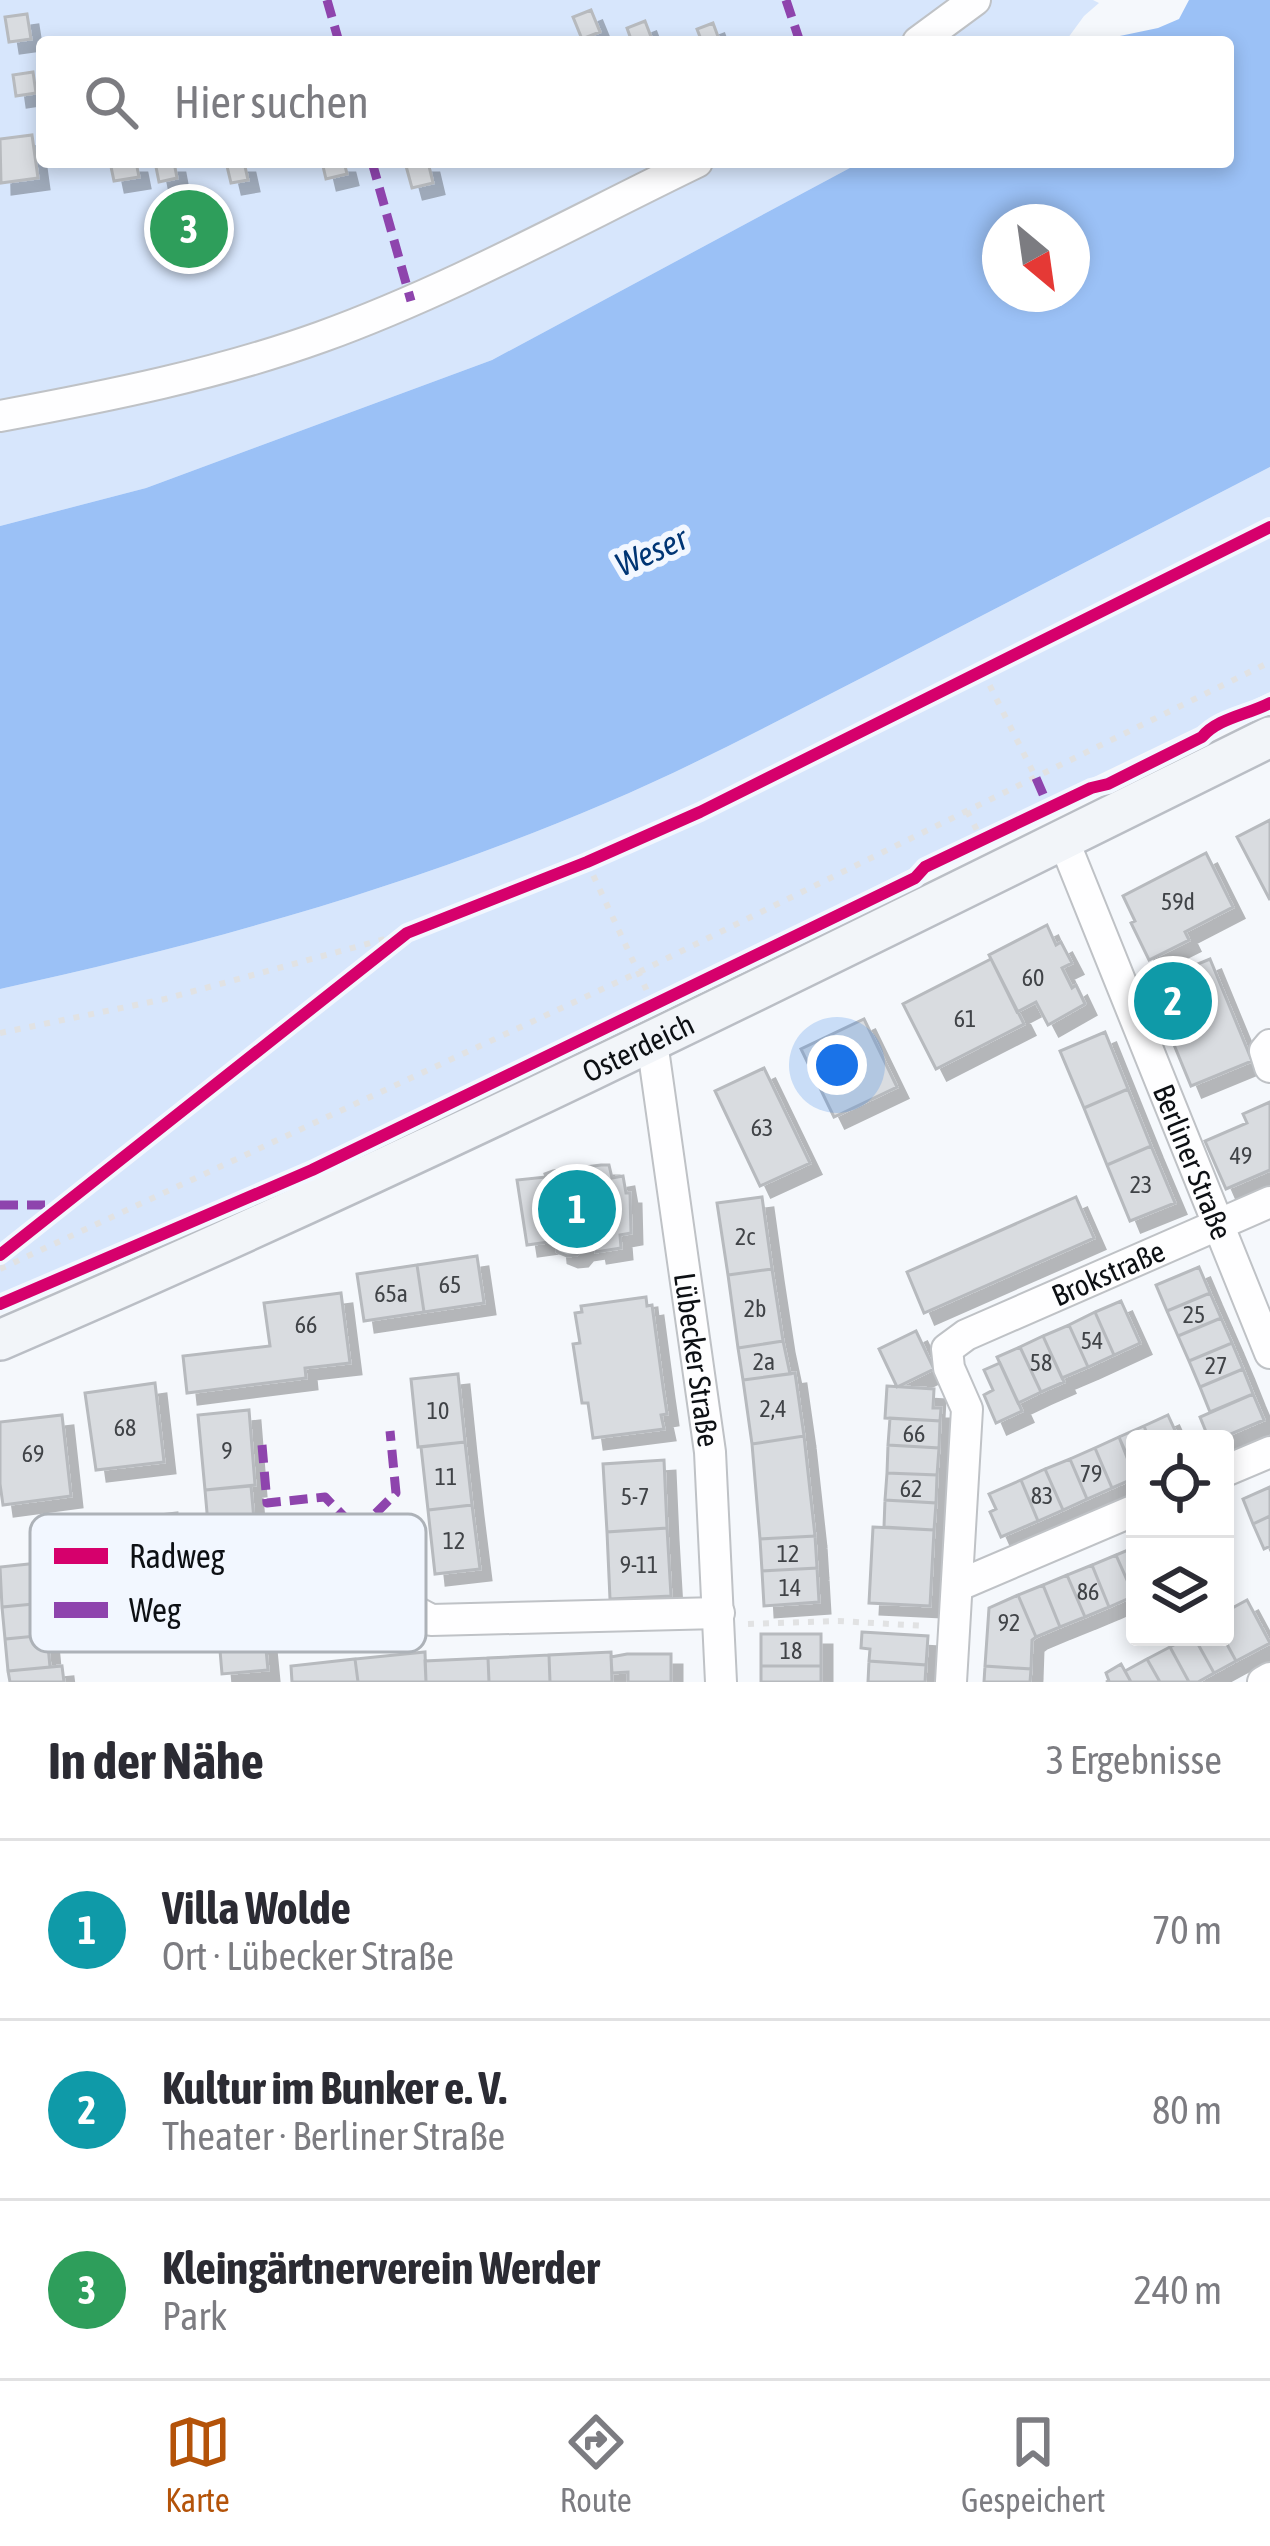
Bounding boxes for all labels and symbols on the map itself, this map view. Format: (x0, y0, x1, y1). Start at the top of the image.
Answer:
pin: 3 (150, 184, 228, 274)
north arrow (982, 204, 1090, 312)
water label: Weser (609, 518, 694, 583)
house number: 59d (1161, 888, 1195, 915)
pin: 2 (1134, 956, 1212, 1046)
house number: 60 (1022, 964, 1044, 991)
house number: 61 (954, 1005, 976, 1032)
street label: Osterdeich (577, 1006, 699, 1089)
your location (807, 1035, 867, 1095)
street label: Berliner Straße (1147, 1079, 1239, 1244)
house number: 63 (751, 1114, 773, 1141)
house number: 49 (1230, 1142, 1252, 1169)
pin: 1 (538, 1164, 616, 1254)
house number: 23 (1130, 1171, 1152, 1198)
house number: 2c (735, 1223, 755, 1250)
street label: Brokstraße (1046, 1233, 1170, 1312)
house number: 65 (439, 1271, 461, 1298)
street label: Lübecker Straße (668, 1271, 726, 1449)
house number: 65a (374, 1280, 408, 1307)
house number: 2b (744, 1295, 766, 1322)
house number: 25 (1183, 1301, 1205, 1328)
house number: 66 (295, 1311, 317, 1338)
house number: 54 (1081, 1327, 1103, 1354)
house number: 2a (753, 1348, 775, 1375)
house number: 58 (1030, 1349, 1052, 1376)
house number: 27 (1205, 1352, 1227, 1379)
house number: 2,4 (760, 1395, 786, 1422)
house number: 10 (427, 1397, 449, 1424)
house number: 68 (114, 1414, 136, 1441)
house number: 66 (903, 1420, 925, 1447)
house number: 9 (221, 1437, 233, 1464)
house number: 69 (22, 1440, 44, 1467)
house number: 79 (1080, 1460, 1102, 1487)
house number: 11 (435, 1463, 457, 1490)
house number: 62 (900, 1475, 922, 1502)
house number: 83 (1031, 1482, 1053, 1509)
house number: 5-7 (621, 1483, 649, 1510)
legend (30, 1514, 426, 1652)
house number: 12 (443, 1527, 465, 1554)
text: Radweg (129, 1537, 226, 1575)
house number: 12 (777, 1540, 799, 1567)
house number: 9-11 (620, 1551, 658, 1578)
house number: 14 (779, 1574, 801, 1601)
house number: 86 (1077, 1578, 1099, 1605)
text: Weg (129, 1591, 182, 1629)
house number: 92 (998, 1609, 1020, 1636)
house number: 18 (780, 1637, 802, 1664)

